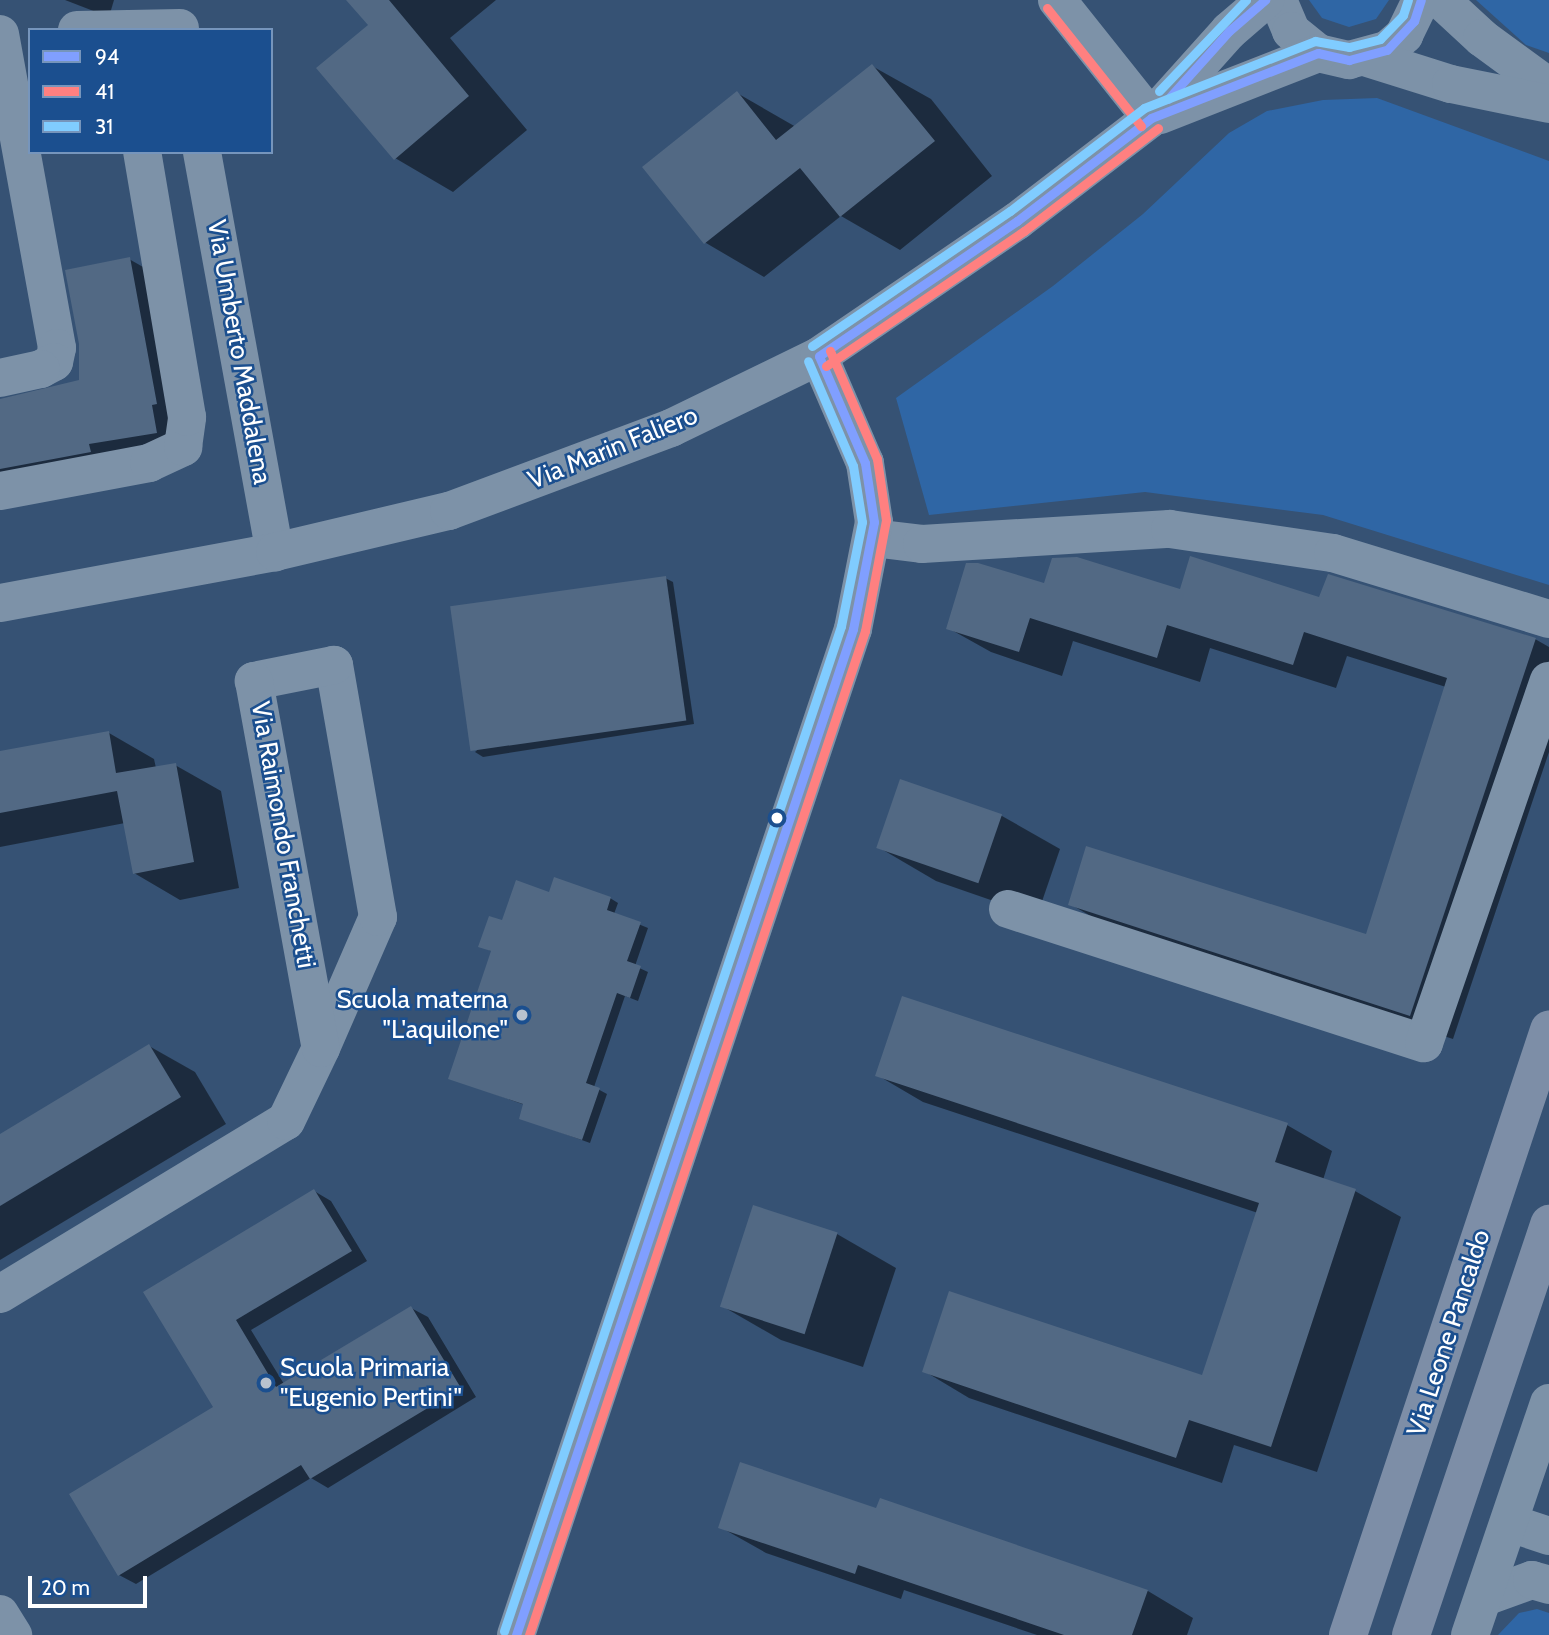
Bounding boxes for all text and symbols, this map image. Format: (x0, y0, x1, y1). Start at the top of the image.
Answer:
legend (28, 28, 273, 154)
text: 94 (95, 44, 119, 69)
text: 41 (95, 79, 114, 104)
text: 31 (95, 114, 113, 139)
street label: Via Umberto Maddalena (200, 217, 278, 487)
street label: Via Marin Faliero (524, 400, 702, 496)
street label: Via Raimondo Franchetti (244, 699, 322, 971)
unlabelled marker (770, 811, 784, 825)
place label: Scuola materna "L'aquilone" (336, 984, 508, 1046)
marker: Scuola materna "L'aquilone" (514, 1007, 530, 1023)
street label: Via Leone Pancaldo (1401, 1226, 1497, 1440)
place label: Scuola Primaria "Eugenio Pertini" (280, 1352, 462, 1414)
marker: Scuola Primaria "Eugenio Pertini" (258, 1375, 274, 1391)
scale bar (32, 1562, 150, 1606)
text: 20 m (41, 1575, 90, 1600)

